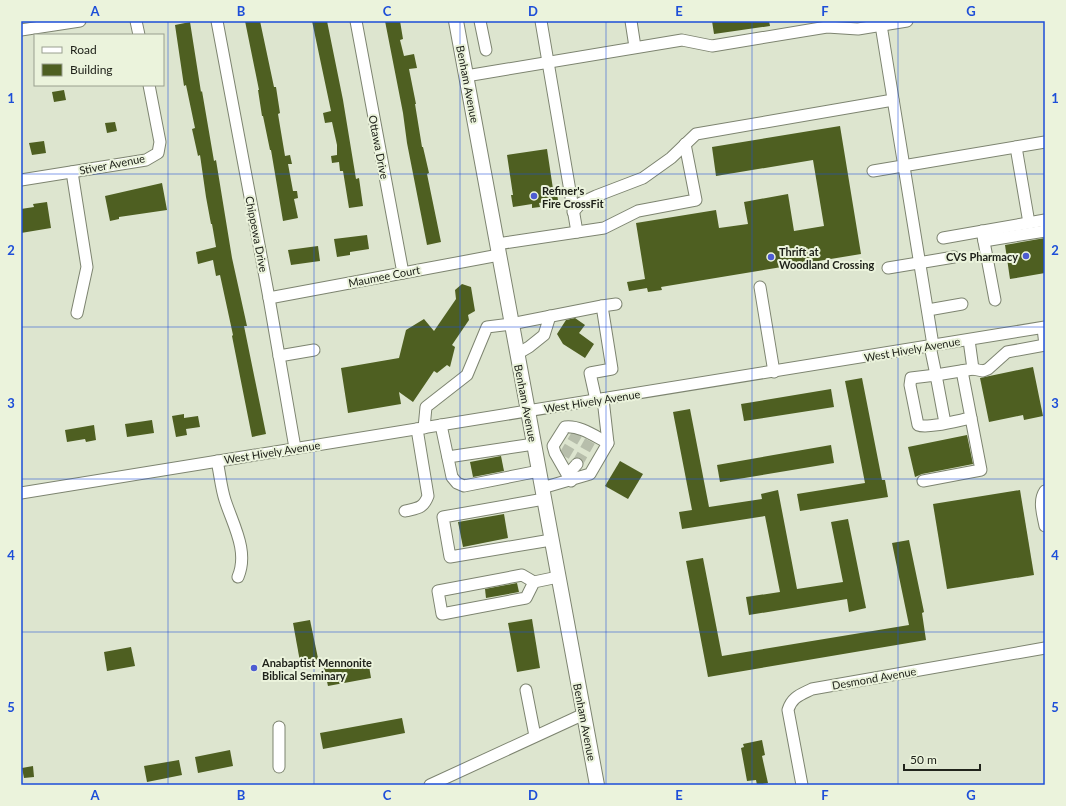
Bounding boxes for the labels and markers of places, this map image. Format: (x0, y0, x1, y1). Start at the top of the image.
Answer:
place label: Refiner's Fire CrossFit (542, 184, 605, 210)
marker: Refiner's Fire CrossFit (529, 191, 539, 201)
place label: Thrift at Woodland Crossing (779, 245, 874, 271)
place label: CVS Pharmacy (946, 250, 1018, 263)
marker: CVS Pharmacy (1021, 251, 1031, 261)
marker: Thrift at Woodland Crossing (766, 252, 776, 262)
place label: Anabaptist Mennonite Biblical Seminary (261, 656, 372, 682)
marker: Anabaptist Mennonite Biblical Seminary (249, 663, 259, 673)

